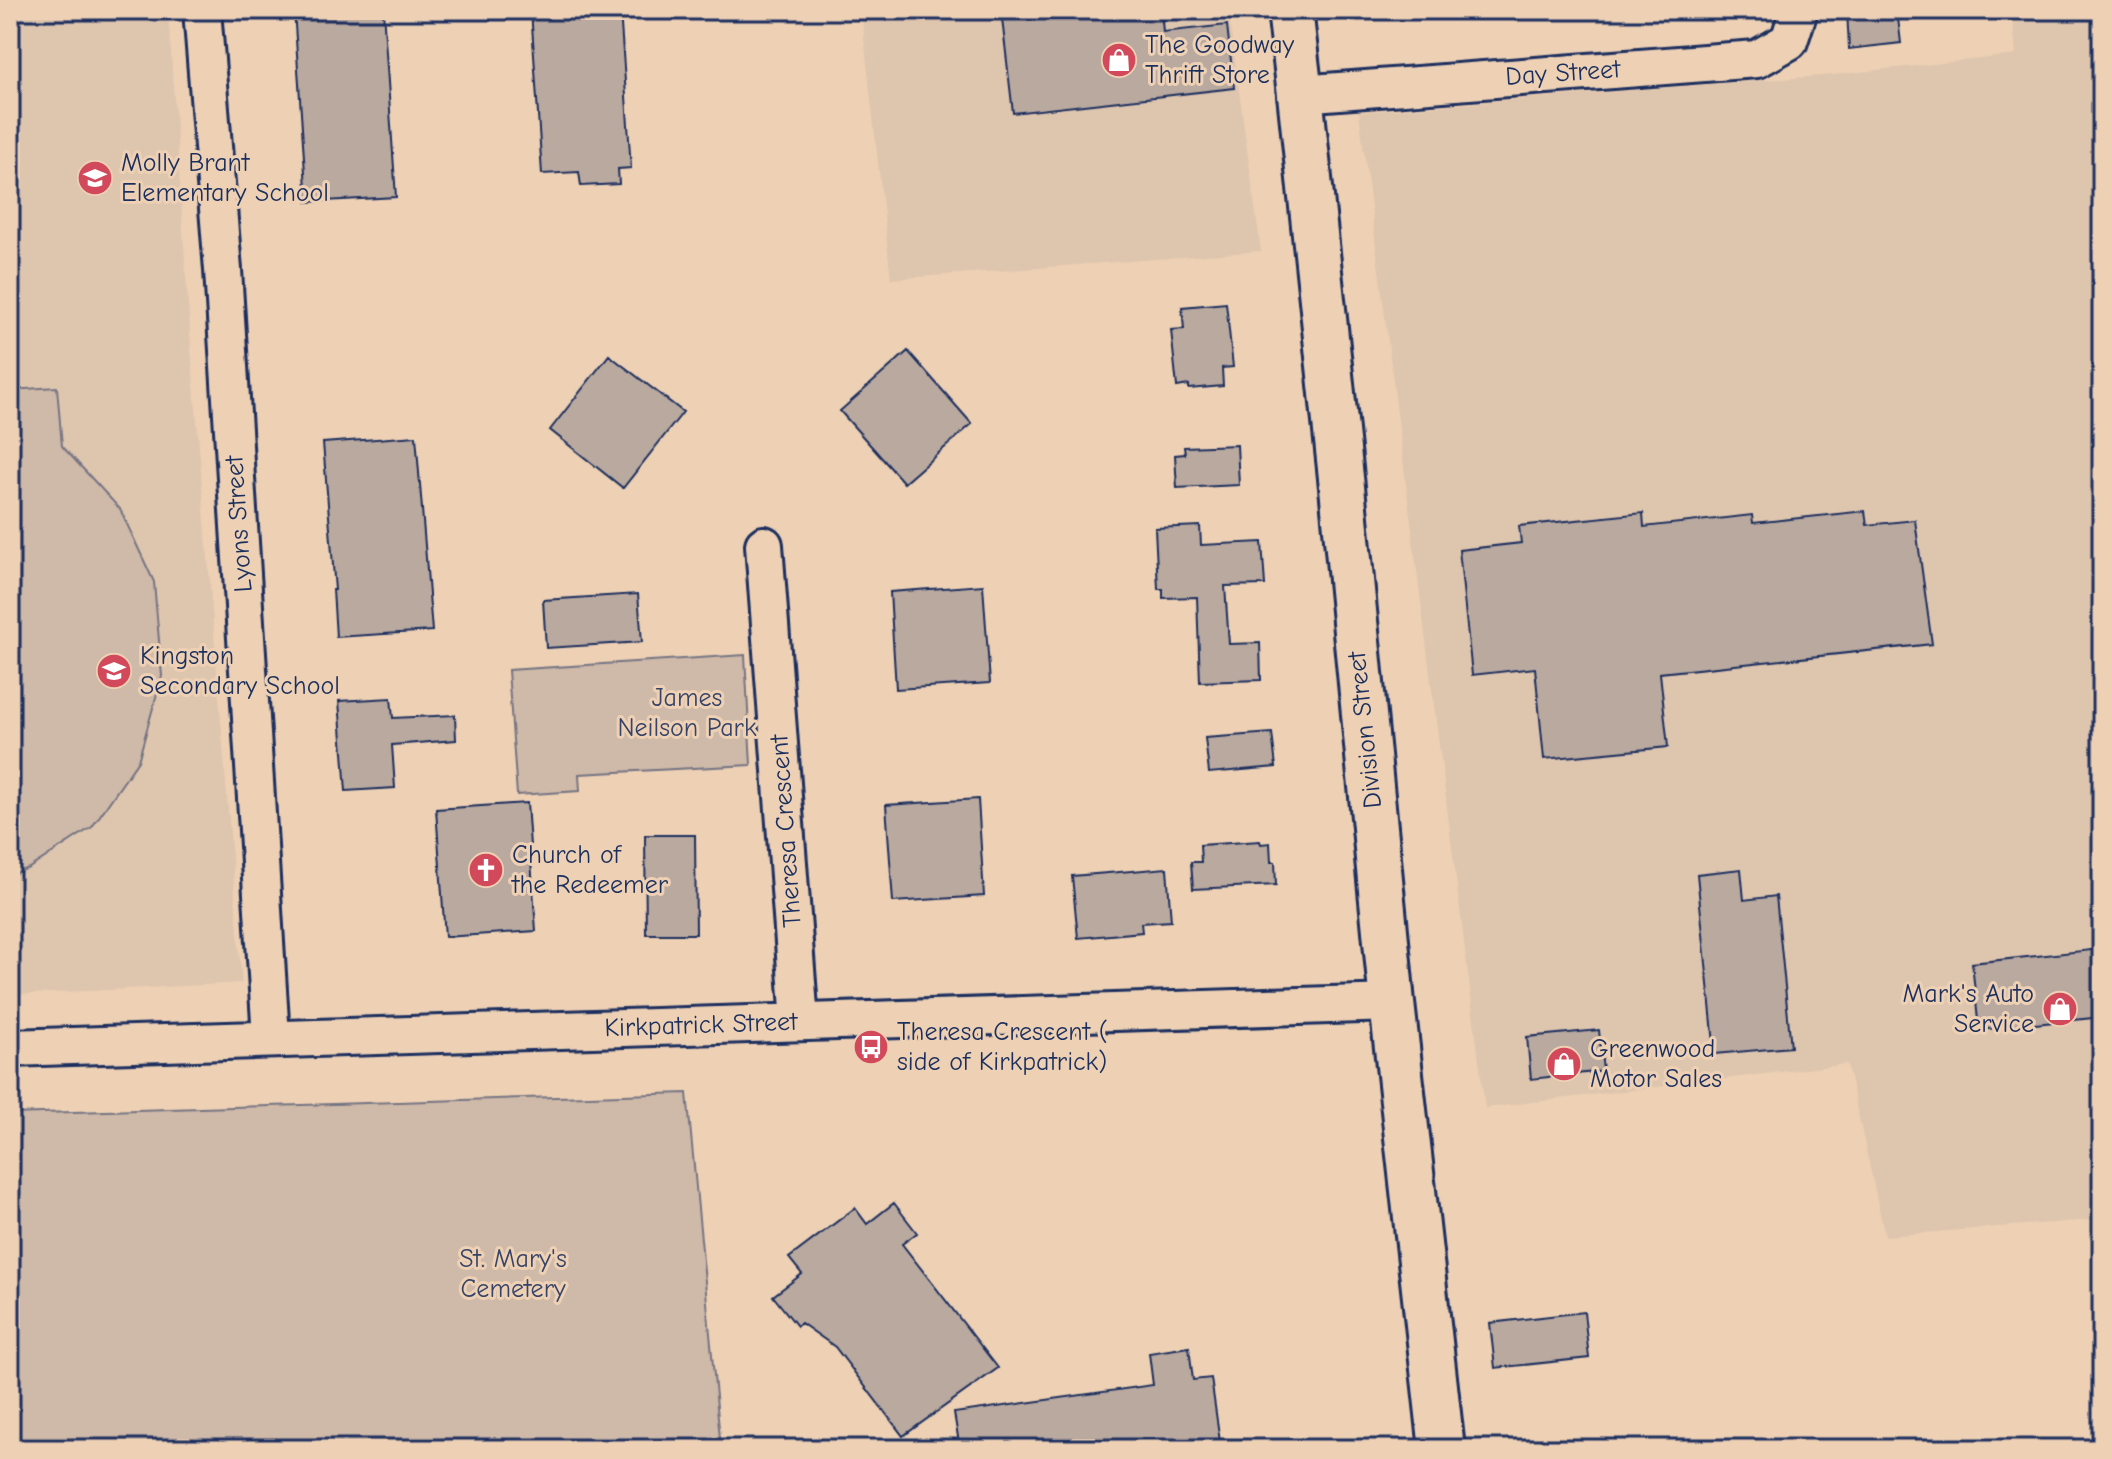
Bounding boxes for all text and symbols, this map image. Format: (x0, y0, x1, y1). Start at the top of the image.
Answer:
place label: The Goodway Thrift Store (1145, 30, 1295, 90)
shop icon: The Goodway Thrift Store (1100, 41, 1138, 79)
street label: Day Street (1505, 54, 1623, 92)
place label: Molly Brant Elementary School (121, 148, 329, 208)
school or university icon: Molly Brant Elementary School (76, 159, 114, 197)
street label: Lyons Street (219, 453, 259, 593)
place label: Kingston Secondary School (140, 641, 340, 701)
street label: Division Street (1342, 648, 1388, 810)
school or university icon: Kingston Secondary School (95, 652, 133, 690)
park label: James Neilson Park (617, 683, 757, 743)
street label: Theresa Crescent (764, 732, 808, 928)
place label: Church of the Redeemer (510, 840, 669, 900)
church icon: Church of the Redeemer (467, 851, 505, 889)
place label: Mark's Auto Service (1902, 979, 2034, 1039)
shop icon: Mark's Auto Service (2041, 990, 2079, 1028)
street label: Kirkpatrick Street (604, 1007, 800, 1043)
place label: Theresa Crescent ( side of Kirkpatrick) (897, 1017, 1108, 1077)
bus stop icon: Theresa Crescent ( side of Kirkpatrick) (852, 1028, 890, 1066)
place label: Greenwood Motor Sales (1590, 1034, 1722, 1094)
shop icon: Greenwood Motor Sales (1545, 1045, 1583, 1083)
park label: St. Mary's Cemetery (459, 1244, 567, 1304)

